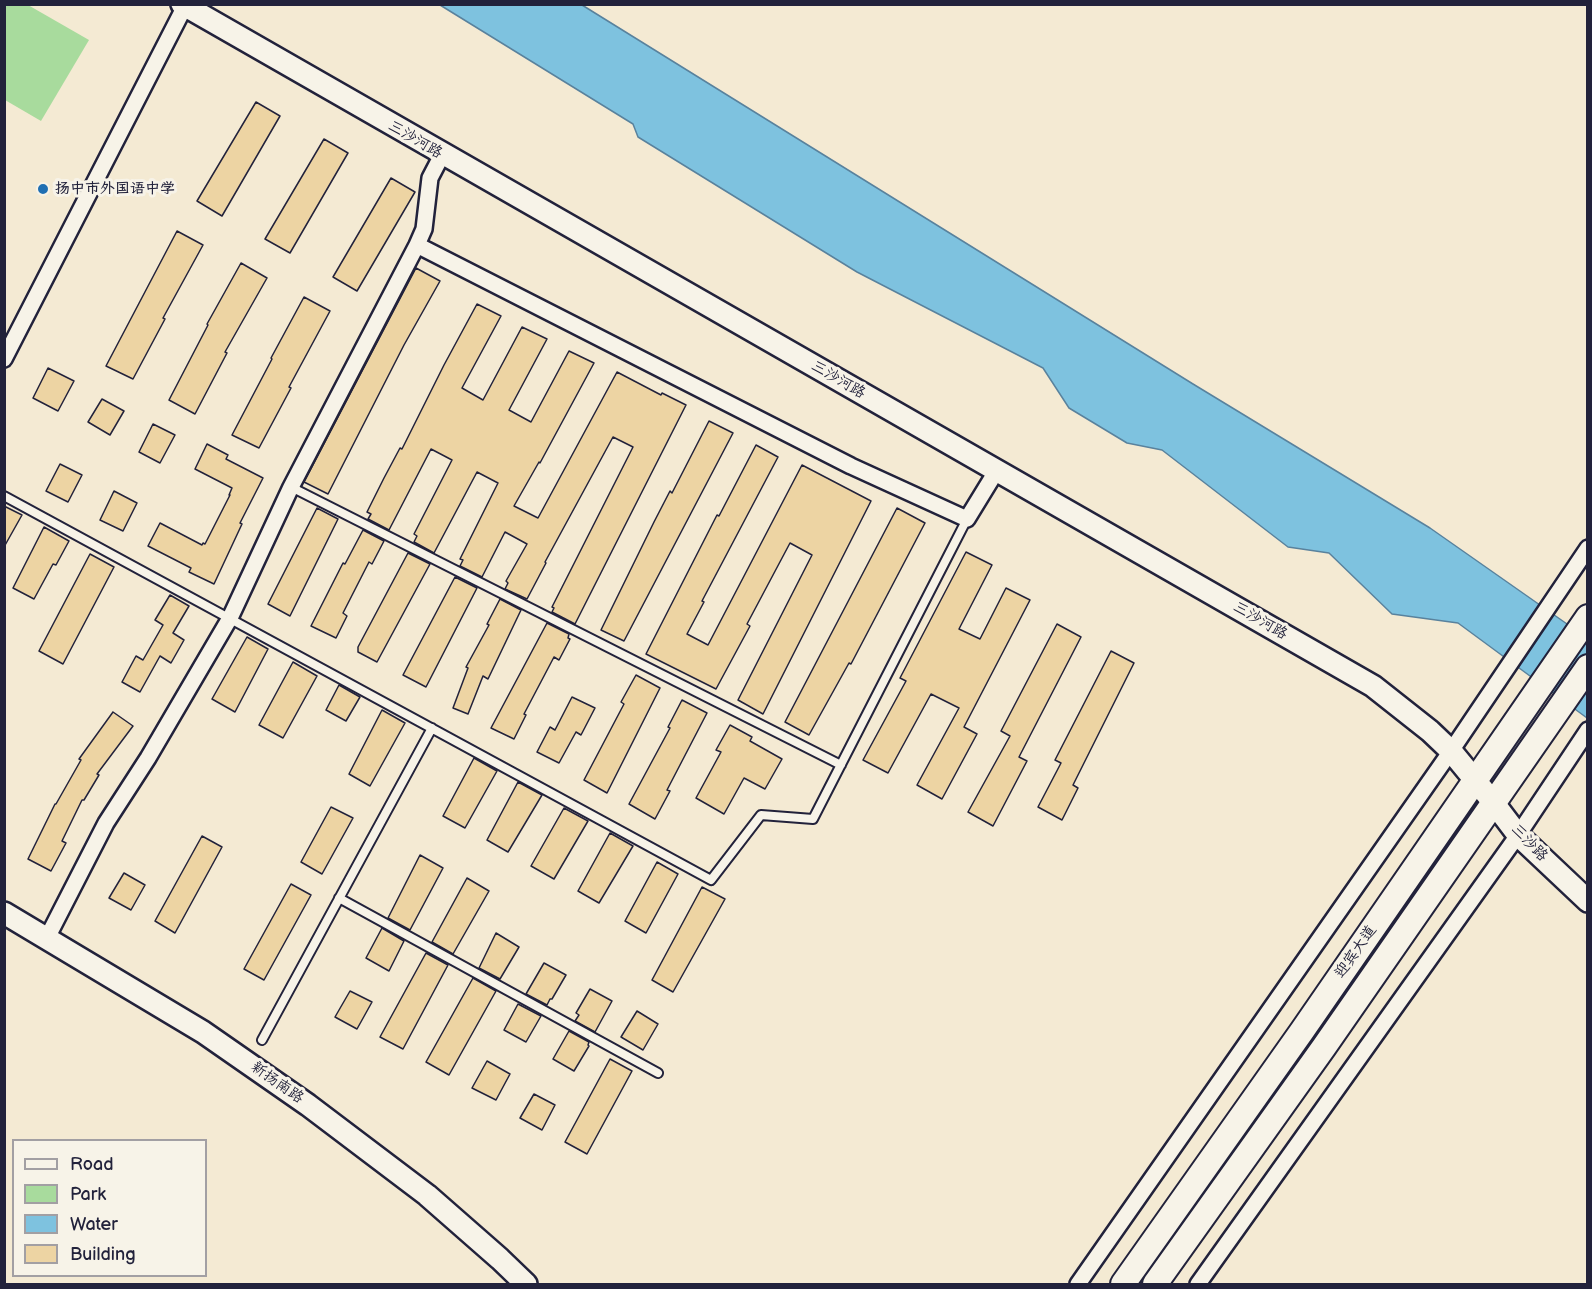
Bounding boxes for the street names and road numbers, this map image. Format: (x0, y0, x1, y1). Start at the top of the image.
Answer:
street label: 三沙河路 (385, 117, 445, 163)
street label: 三沙河路 (808, 357, 868, 403)
street label: 三沙河路 (1230, 598, 1290, 644)
street label: 三沙路 (1507, 821, 1551, 865)
street label: 迎宾大道 (1331, 922, 1381, 982)
street label: 新扬南路 (247, 1058, 307, 1108)

